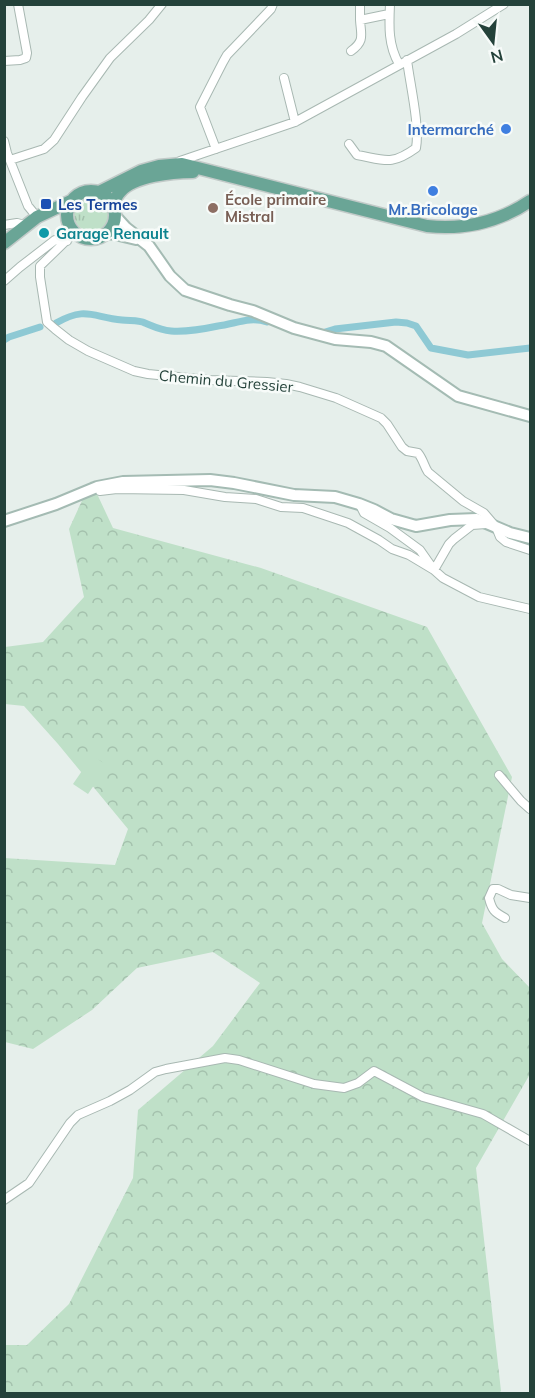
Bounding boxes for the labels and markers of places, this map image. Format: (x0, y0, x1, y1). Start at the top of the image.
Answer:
place label: Intermarché (408, 120, 494, 139)
marker: Intermarché (499, 122, 513, 136)
marker: Mr.Bricolage (426, 184, 440, 198)
place label: École primaire Mistral (225, 190, 326, 226)
place label: Les Termes (58, 195, 138, 214)
marker: Les Termes (39, 197, 53, 211)
place label: Mr.Bricolage (388, 200, 478, 219)
marker: École primaire Mistral (206, 201, 220, 215)
place label: Garage Renault (56, 224, 169, 243)
marker: Garage Renault (37, 226, 51, 240)

